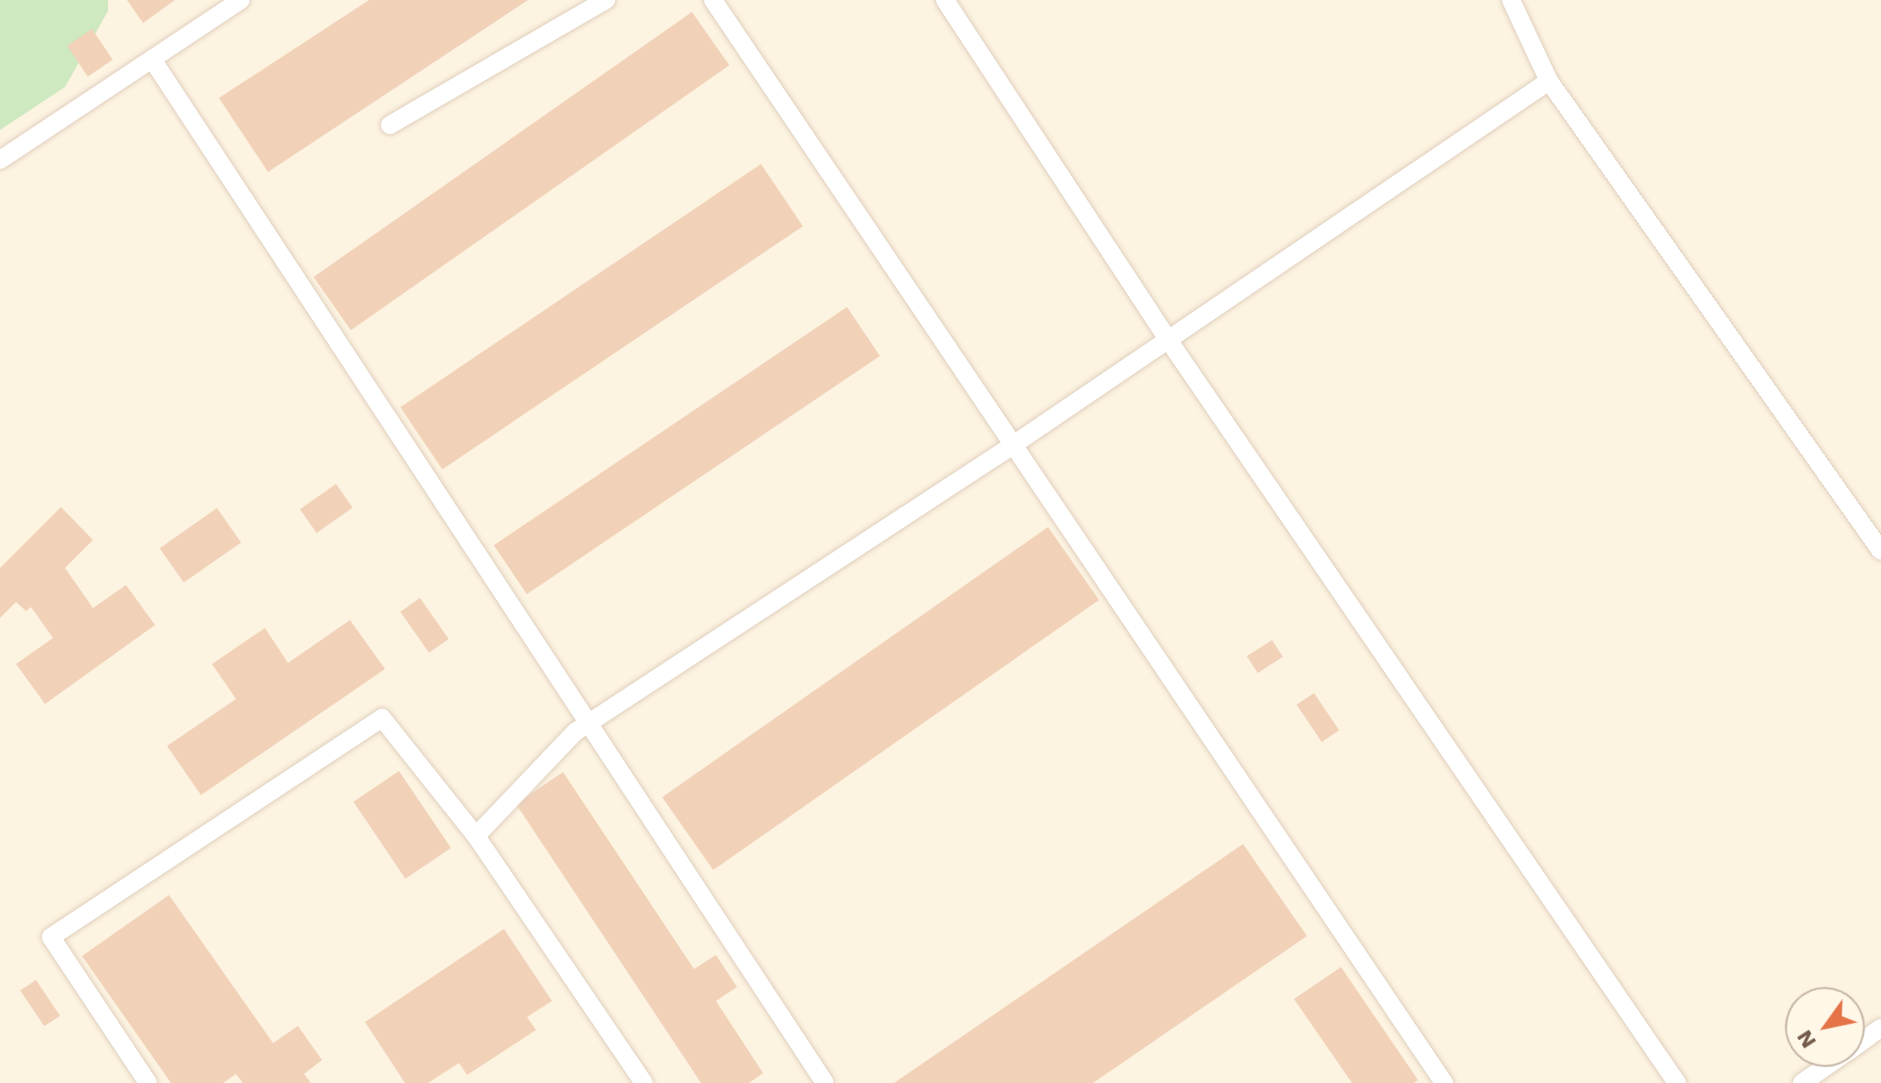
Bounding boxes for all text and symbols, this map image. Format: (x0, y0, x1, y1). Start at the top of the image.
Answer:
north arrow (1785, 987, 1865, 1067)
text: N (1791, 1026, 1821, 1053)

